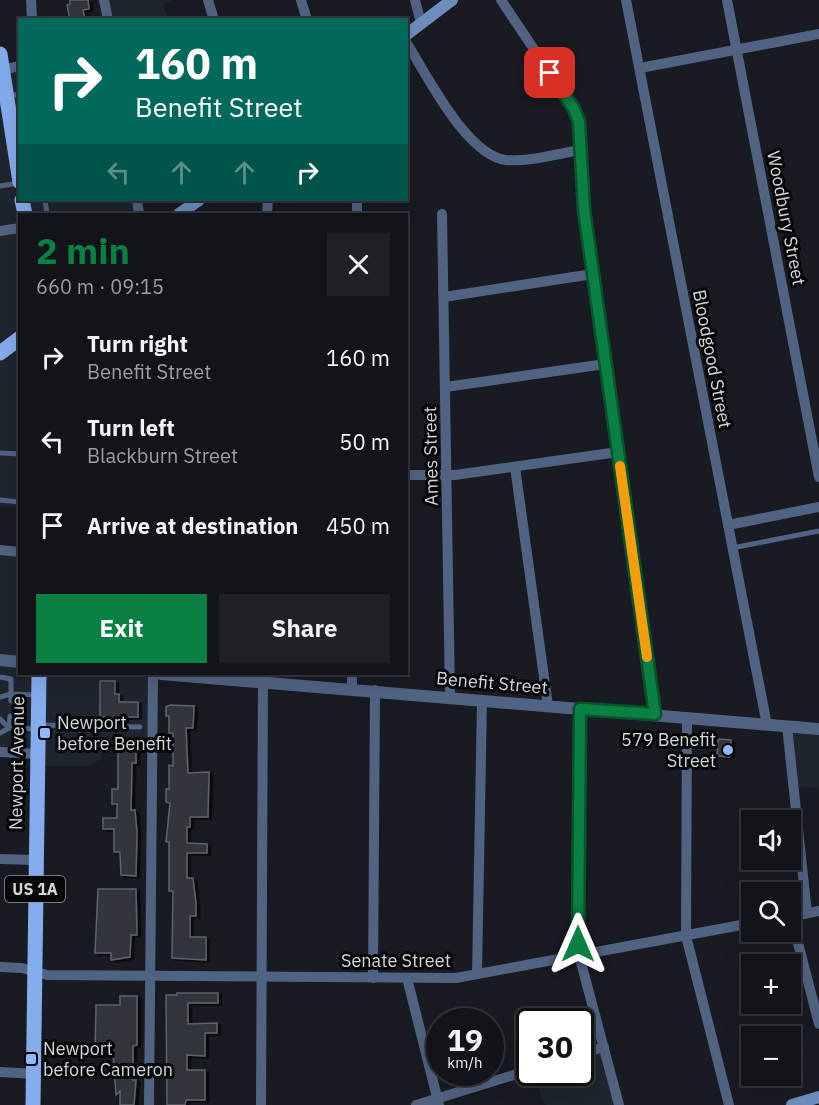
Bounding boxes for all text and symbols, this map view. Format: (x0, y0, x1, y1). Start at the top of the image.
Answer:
text: 160 m (135, 36, 258, 91)
icon: right (36, 42, 114, 120)
pin (524, 47, 575, 98)
icon: arrive (533, 56, 566, 89)
text: Benefit Street (135, 89, 303, 124)
street label: Woodbury Street (762, 149, 811, 287)
icon: left (102, 156, 135, 189)
icon: ahead (165, 156, 198, 189)
icon: ahead (228, 156, 261, 189)
icon: right (291, 156, 324, 189)
text: 2 min (36, 227, 130, 274)
button: close (327, 233, 390, 296)
text: 660 m · 09:15 (36, 273, 164, 300)
street label: Bloodgood Street (688, 288, 737, 430)
text: Turn right (87, 329, 188, 358)
icon: right (36, 341, 69, 374)
text: 160 m (326, 343, 390, 372)
text: Benefit Street (87, 358, 211, 385)
street label: Ames Street (418, 406, 443, 506)
text: Turn left (87, 413, 175, 442)
icon: left (36, 425, 69, 458)
text: 50 m (339, 427, 390, 456)
text: Blackburn Street (87, 442, 238, 469)
icon: arrive (36, 509, 69, 542)
text: Arrive at destination (87, 511, 298, 540)
text: 450 m (326, 511, 390, 540)
button: Exit (36, 594, 207, 663)
button: Share (219, 594, 390, 663)
street label: Benefit Street (435, 666, 549, 699)
street label: Newport Avenue (4, 696, 29, 830)
place label: Newport before Benefit (57, 711, 172, 755)
marker: Newport before Benefit (38, 726, 52, 740)
place label: 579 Benefit Street (621, 728, 716, 772)
marker: 579 Benefit Street (721, 743, 735, 757)
map controls (741, 810, 801, 1086)
button: sound (741, 810, 801, 870)
road number: US 1A (5, 876, 65, 902)
button: search (741, 882, 801, 942)
position arrow (546, 912, 610, 976)
street label: Senate Street (341, 949, 451, 972)
button: + (741, 954, 801, 1014)
speed limit sign: 30 (516, 1008, 594, 1086)
text: 19 (447, 1020, 483, 1059)
button: − (741, 1026, 801, 1086)
place label: Newport before Cameron (43, 1037, 173, 1081)
marker: Newport before Cameron (24, 1052, 38, 1066)
text: km/h (447, 1053, 483, 1072)

